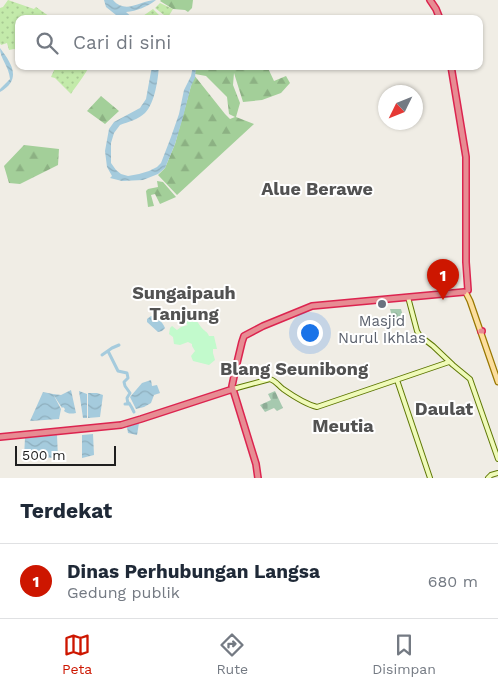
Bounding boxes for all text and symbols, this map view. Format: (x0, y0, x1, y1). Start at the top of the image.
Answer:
search box (15, 15, 483, 70)
icon: search (33, 29, 61, 57)
text: Cari di sini (73, 31, 171, 54)
north arrow (378, 85, 423, 130)
district label: Alue Berawe (261, 178, 373, 199)
pin: 1 (427, 259, 459, 300)
district label: Sungaipauh Tanjung (132, 282, 236, 324)
marker: Masjid Nurul Ikhlas (376, 298, 388, 310)
place label: Masjid Nurul Ikhlas (338, 312, 426, 347)
your location (297, 320, 323, 346)
district label: Blang Seunibong (220, 358, 369, 379)
district label: Daulat (415, 398, 473, 419)
district label: Meutia (312, 415, 374, 436)
scale bar (15, 443, 116, 466)
text: 500 m (22, 447, 66, 463)
text: Terdekat (20, 498, 112, 523)
text: Dinas Perhubungan Langsa (67, 560, 320, 583)
text: 1 (33, 572, 39, 591)
text: 680 m (428, 572, 478, 591)
text: Gedung publik (67, 583, 180, 602)
tab: Peta (62, 631, 92, 677)
tab: Rute (216, 631, 248, 677)
tab: Disimpan (372, 631, 436, 677)

